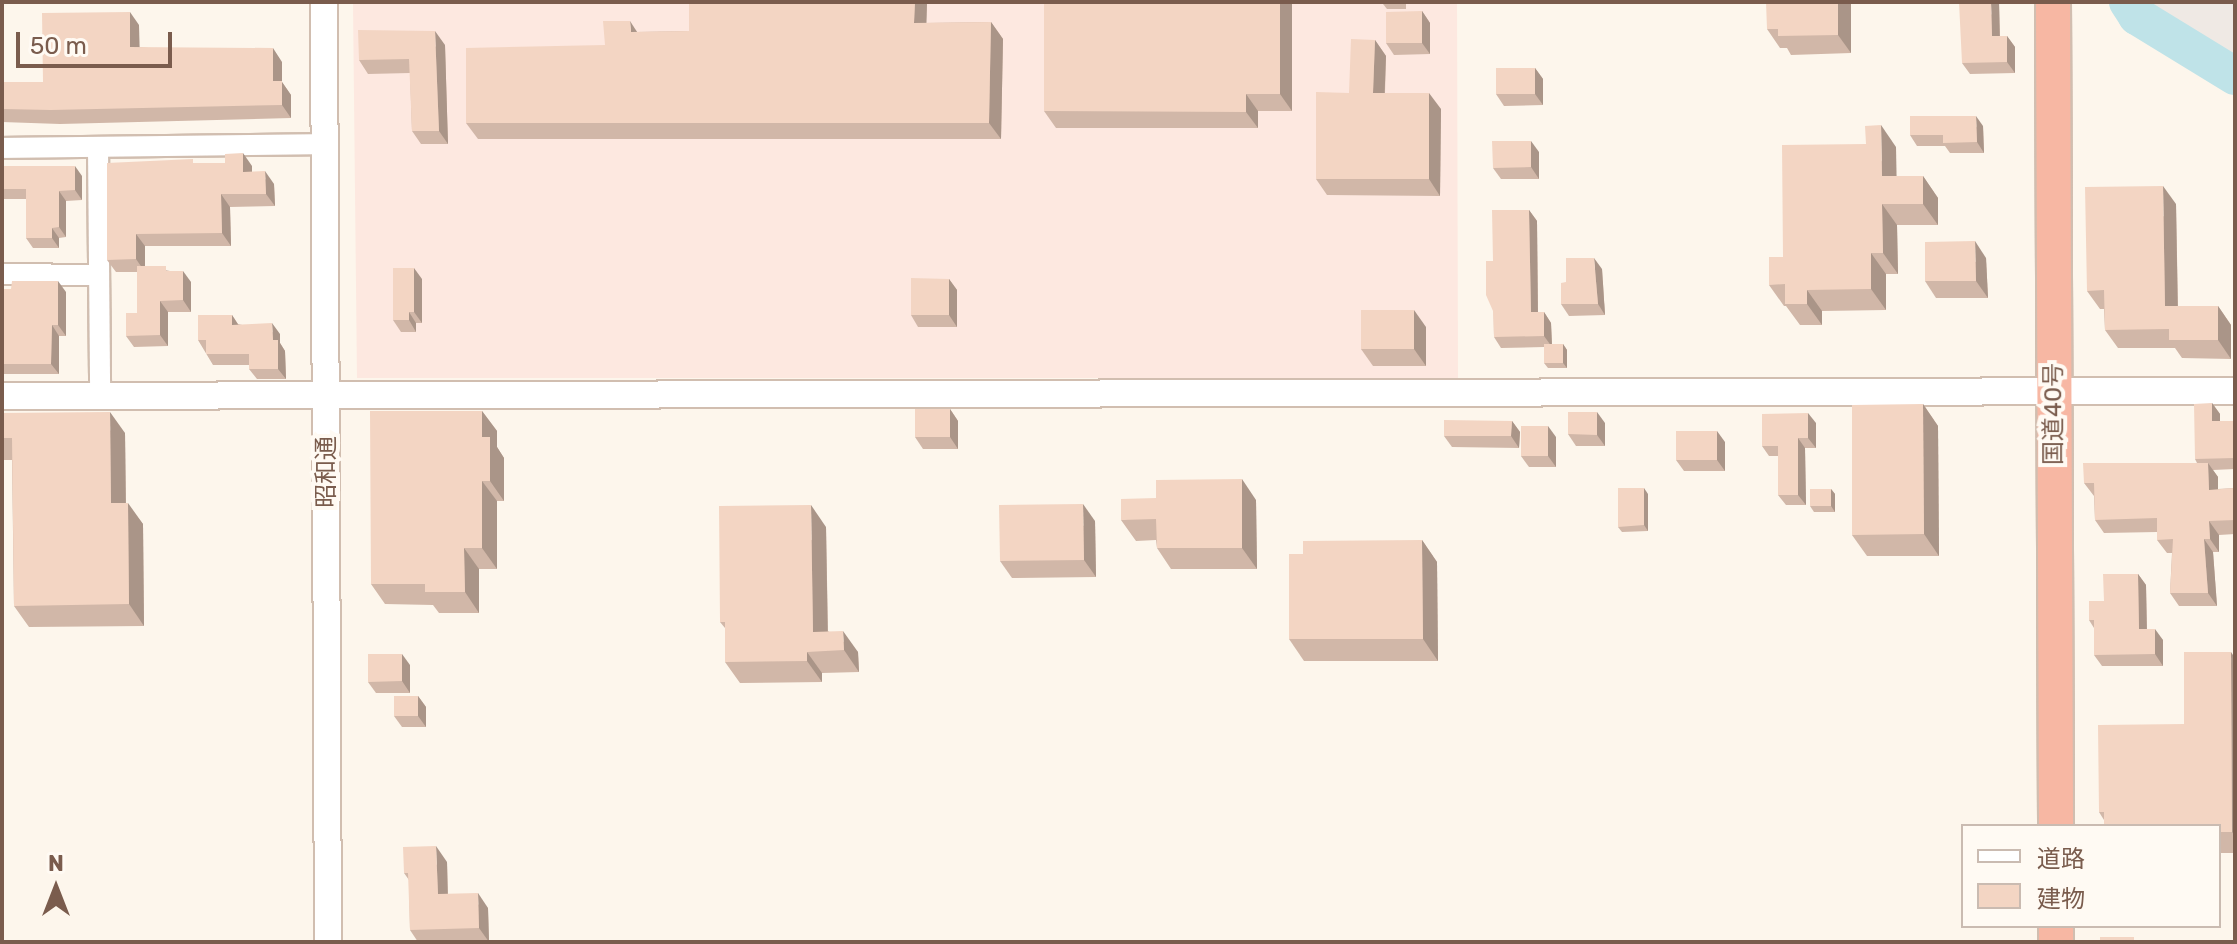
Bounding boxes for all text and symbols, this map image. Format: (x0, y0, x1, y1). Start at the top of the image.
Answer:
scale bar (20, 16, 176, 66)
text: 50 m (30, 32, 87, 60)
street label: 国道40号 (2040, 363, 2068, 465)
street label: 昭和通 (313, 436, 341, 508)
legend (1961, 824, 2221, 928)
text: 道路 (2037, 845, 2085, 873)
north arrow (16, 848, 96, 928)
text: N (48, 850, 64, 877)
text: 建物 (2037, 885, 2085, 913)

